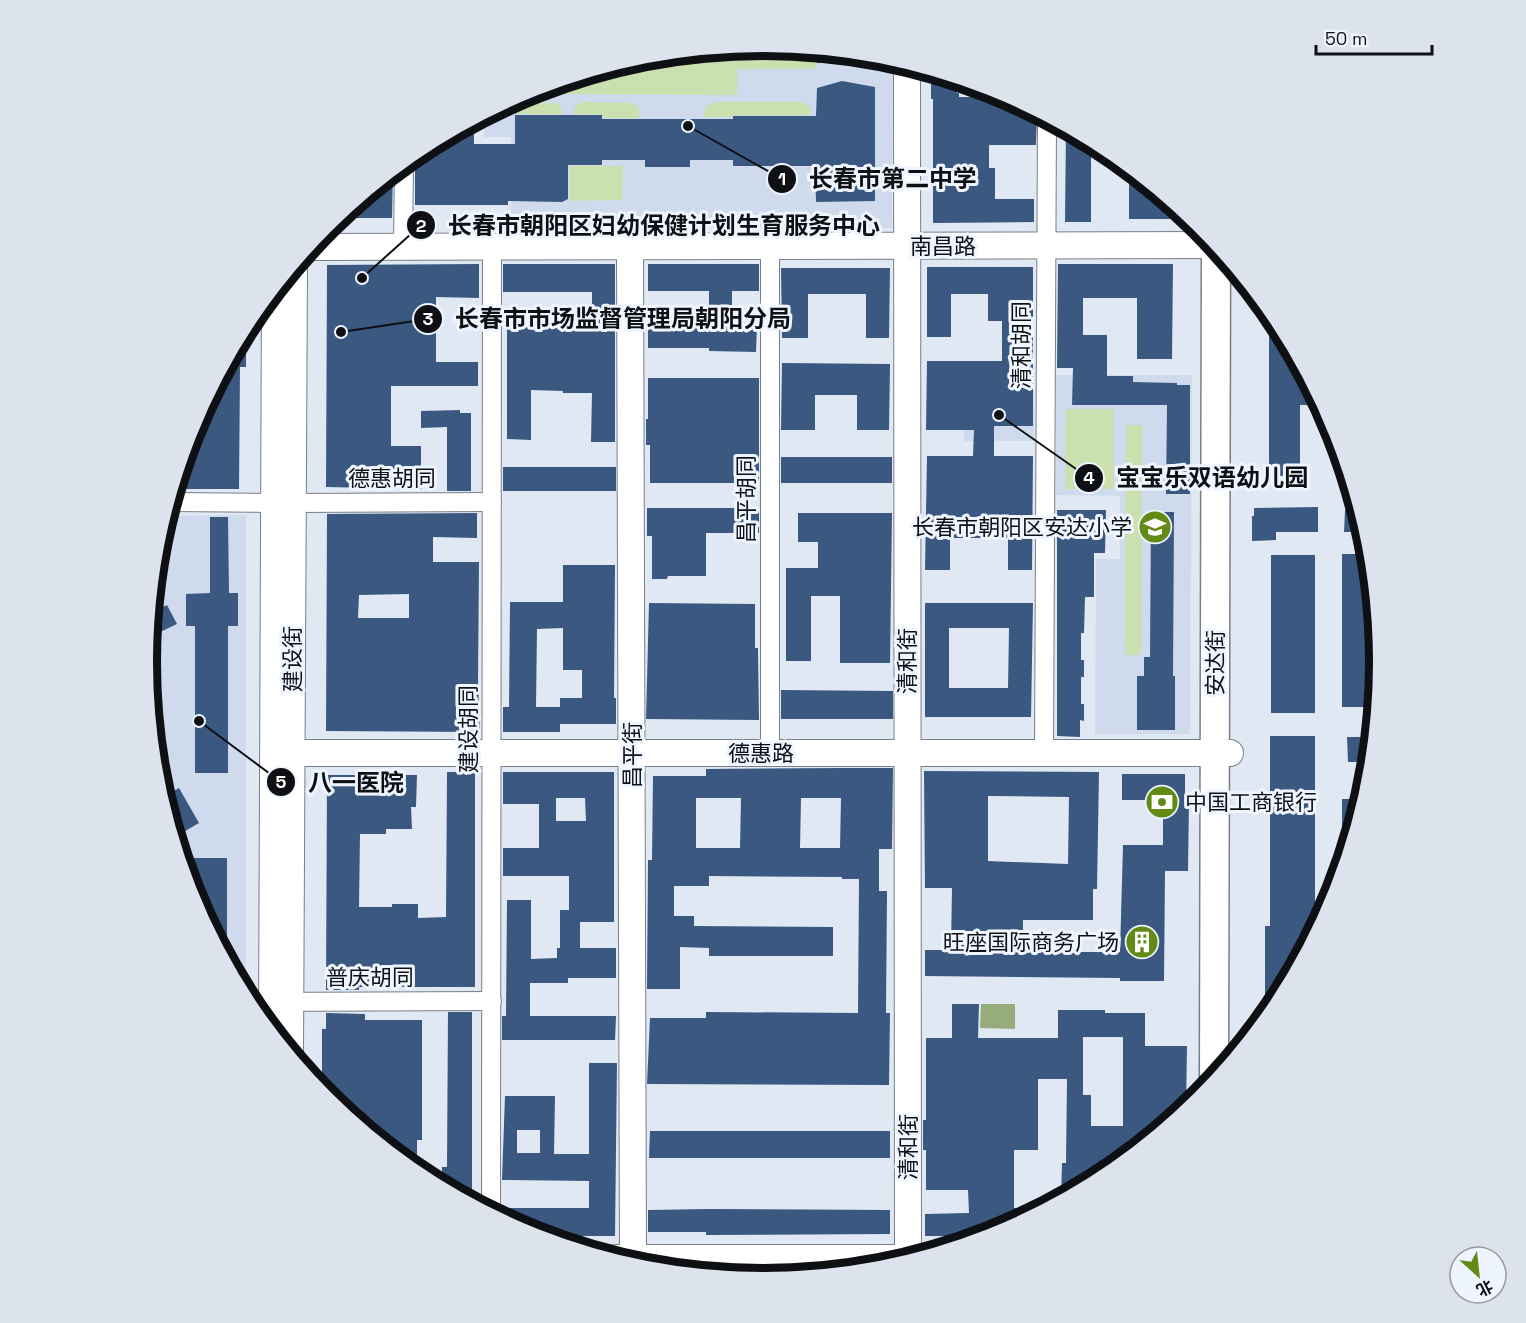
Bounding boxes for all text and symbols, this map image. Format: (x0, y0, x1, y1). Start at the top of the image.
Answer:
scale bar (1316, 18, 1432, 56)
text: 50 m (1325, 27, 1367, 50)
callout: 长春市第二中学 (767, 158, 989, 200)
text: 长春市第二中学 (809, 163, 977, 194)
text: 1 (778, 167, 786, 190)
callout: 长春市朝阳区妇幼保健计划生育服务中心 (406, 204, 892, 246)
text: 长春市朝阳区妇幼保健计划生育服务中心 (448, 210, 880, 241)
text: 2 (416, 214, 427, 237)
street label: 南昌路 (910, 232, 976, 260)
callout: 长春市市场监督管理局朝阳分局 (413, 298, 803, 340)
street label: 清和胡同 (1007, 301, 1035, 389)
text: 长春市市场监督管理局朝阳分局 (455, 303, 791, 334)
text: 3 (423, 307, 434, 330)
street label: 昌平胡同 (732, 455, 760, 543)
callout: 宝宝乐双语幼儿园 (1074, 457, 1320, 499)
text: 宝宝乐双语幼儿园 (1116, 462, 1308, 493)
street label: 德惠胡同 (348, 464, 436, 492)
text: 4 (1083, 466, 1095, 489)
school or university icon: 长春市朝阳区安达小学 (1137, 509, 1173, 545)
place label: 长春市朝阳区安达小学 (912, 513, 1132, 541)
street label: 建设街 (278, 626, 306, 692)
street label: 清和街 (893, 628, 921, 694)
street label: 安达街 (1201, 630, 1229, 696)
street label: 建设胡同 (454, 685, 482, 773)
street label: 昌平街 (618, 722, 646, 788)
street label: 德惠路 (728, 739, 794, 767)
callout: 八一医院 (266, 761, 416, 803)
text: 八一医院 (308, 767, 404, 798)
text: 5 (276, 770, 287, 793)
bank icon: 中国工商银行 (1144, 784, 1180, 820)
place label: 中国工商银行 (1185, 788, 1317, 816)
building icon: 旺座国际商务广场 (1124, 924, 1160, 960)
place label: 旺座国际商务广场 (943, 928, 1119, 956)
street label: 普庆胡同 (326, 963, 414, 991)
street label: 清和街 (894, 1114, 922, 1180)
north arrow (1448, 1245, 1508, 1305)
text: 北 (1473, 1275, 1496, 1301)

